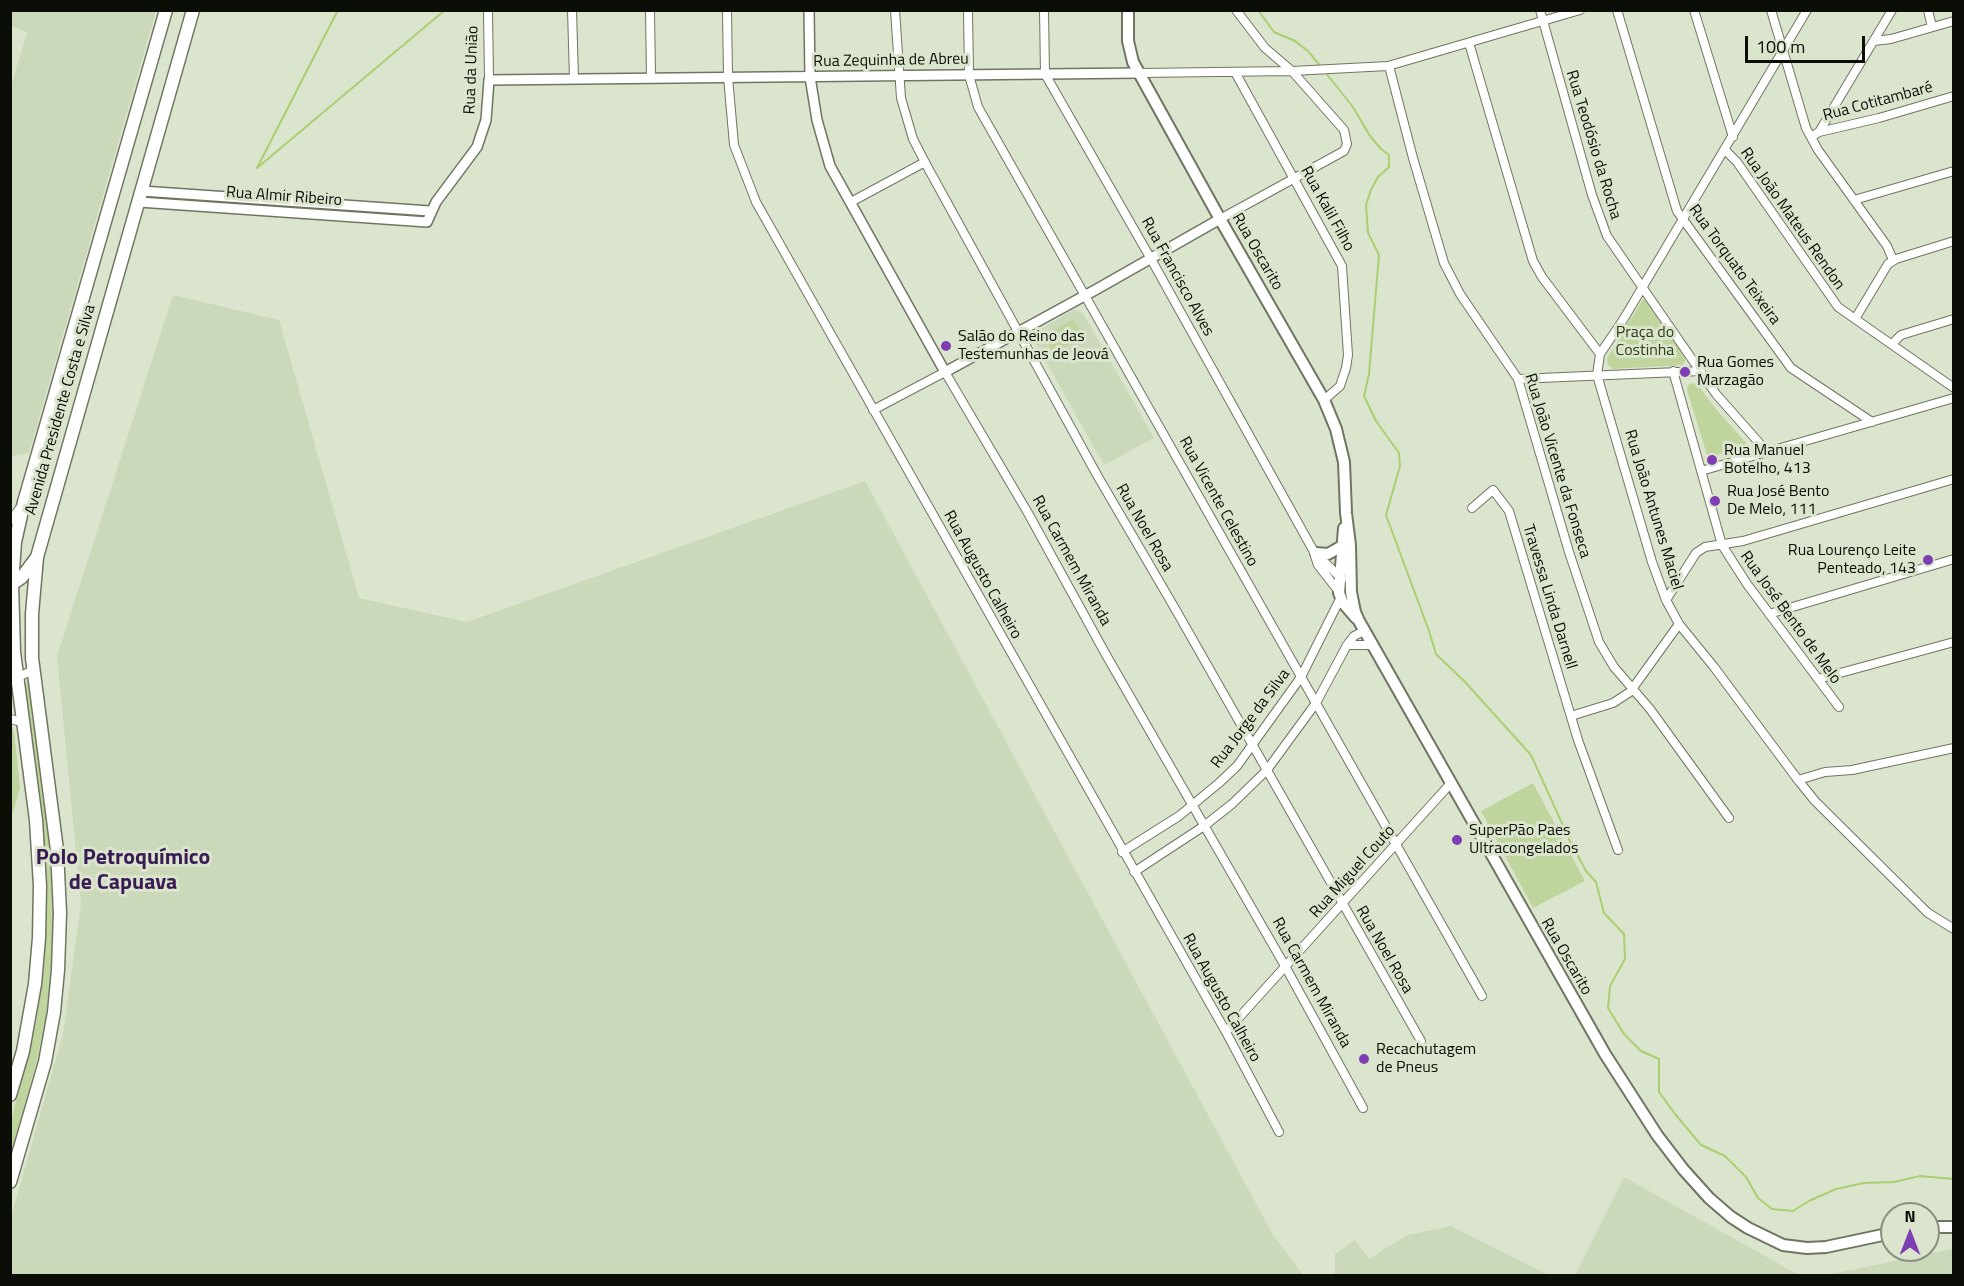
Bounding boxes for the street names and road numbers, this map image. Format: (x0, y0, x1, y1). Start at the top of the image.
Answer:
street label: Rua da União (461, 25, 483, 115)
street label: Rua Zequinha de Abreu (813, 50, 969, 72)
street label: Rua Teodósio da Rocha (1561, 68, 1625, 222)
street label: Rua Cotitambaré (1821, 78, 1935, 126)
street label: Rua João Mateus Rendon (1736, 144, 1848, 294)
street label: Rua Kalil Filho (1296, 163, 1358, 255)
street label: Rua Almir Ribeiro (225, 183, 343, 211)
street label: Rua Torquato Teixeira (1684, 201, 1784, 329)
street label: Rua Oscarito (1227, 210, 1287, 294)
street label: Rua Francisco Alves (1136, 214, 1218, 340)
street label: Avenida Presidente Costa e Silva (22, 303, 100, 517)
street label: Rua João Vicente da Fonseca (1520, 371, 1594, 561)
street label: Rua João Antunes Maciel (1620, 428, 1686, 592)
street label: Rua Vicente Celestino (1174, 434, 1262, 570)
street label: Rua Noel Rosa (1111, 481, 1177, 575)
street label: Rua Carmem Miranda (1027, 492, 1115, 630)
street label: Rua Augusto Calheiro (939, 507, 1025, 643)
street label: Travessa Linda Darnell (1518, 522, 1580, 672)
street label: Rua José Bento de Melo (1735, 548, 1845, 688)
street label: Rua Jorge da Silva (1207, 665, 1295, 773)
street label: Rua Miguel Couto (1306, 822, 1400, 922)
street label: Rua Noel Rosa (1351, 903, 1417, 997)
street label: Rua Carmem Miranda (1267, 914, 1355, 1052)
street label: Rua Oscarito (1536, 915, 1596, 999)
street label: Rua Augusto Calheiro (1178, 930, 1264, 1066)

